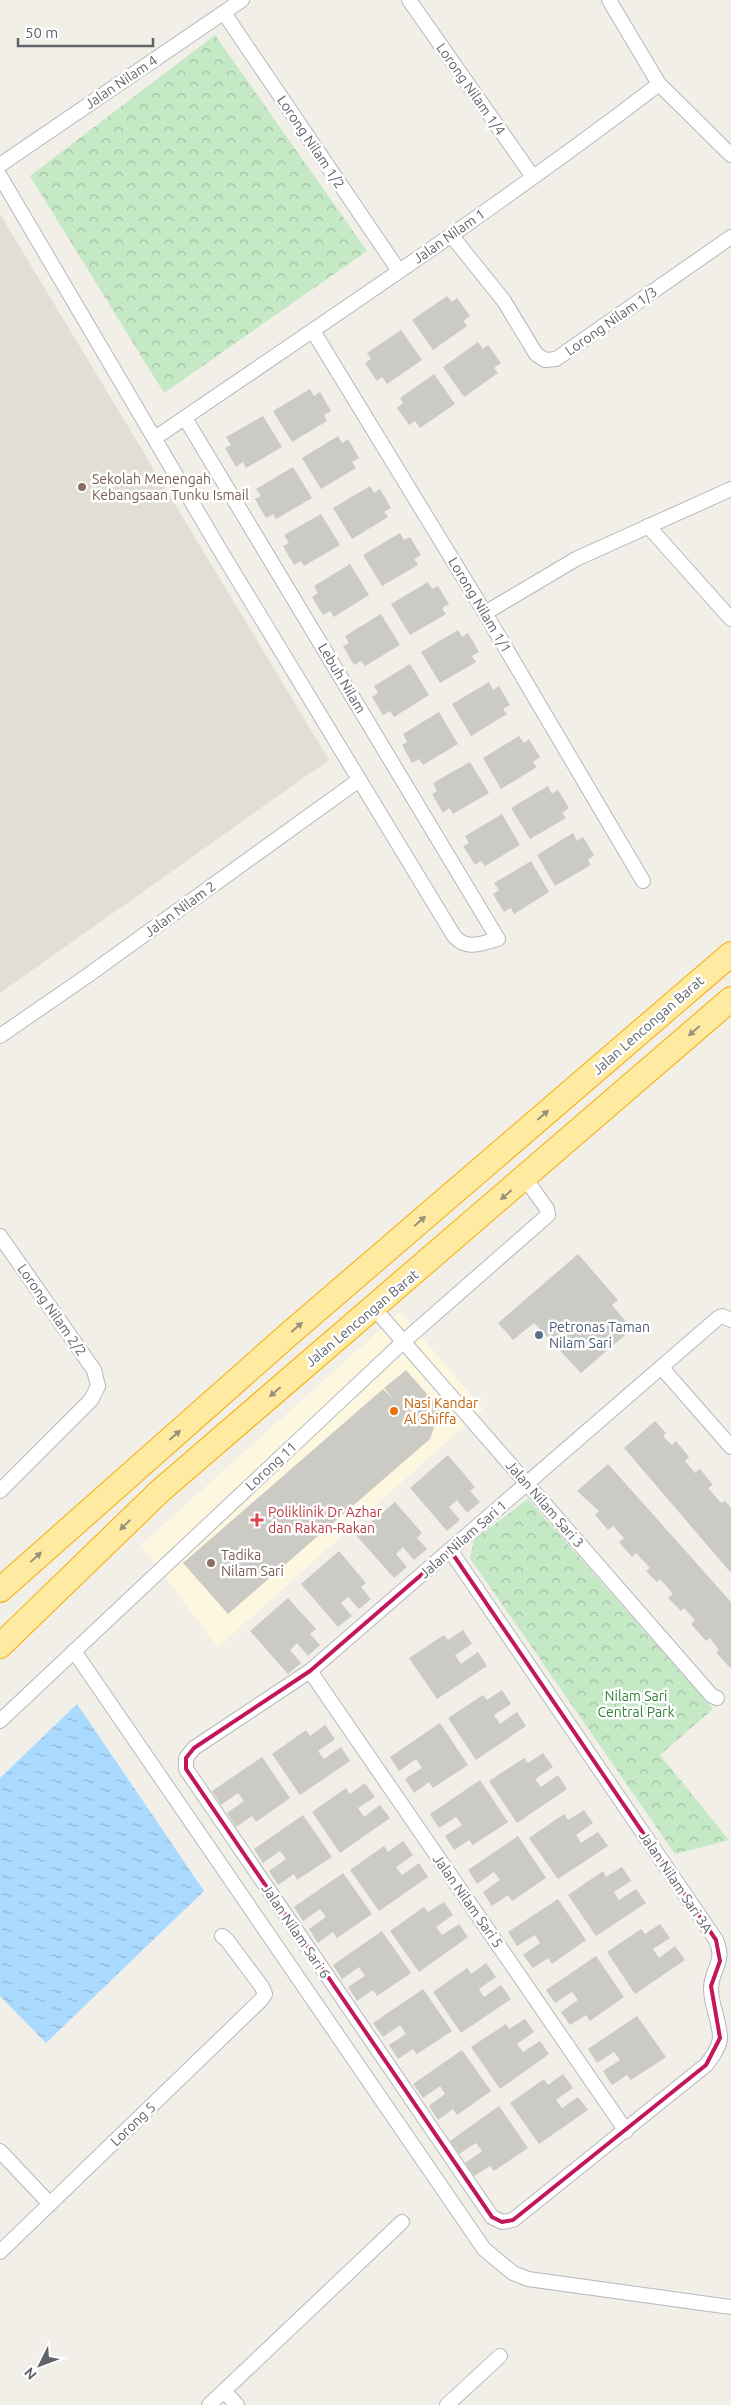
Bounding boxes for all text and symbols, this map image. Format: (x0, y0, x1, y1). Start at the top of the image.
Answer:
scale bar (18, 15, 152, 47)
text: 50 m (25, 24, 58, 41)
street label: Lorong Nilam 1/4 (433, 40, 509, 138)
street label: Jalan Nilam 4 (82, 52, 160, 112)
street label: Lorong Nilam 1/2 (274, 93, 348, 191)
street label: Jalan Nilam 1 (410, 205, 488, 267)
street label: Lorong Nilam 1/3 (562, 283, 660, 359)
place label: Sekolah Menengah Kebangsaan Tunku Ismail (92, 471, 249, 503)
marker: Sekolah Menengah Kebangsaan Tunku Ismail (76, 481, 88, 493)
street label: Lorong Nilam 1/1 (445, 554, 515, 656)
street label: Lebuh Nilam (315, 640, 369, 716)
street label: Jalan Nilam 2 (141, 878, 219, 940)
street label: Jalan Lencongan Barat (589, 972, 707, 1078)
one-way arrow (689, 1025, 701, 1037)
one-way arrow (537, 1110, 550, 1121)
one-way arrow (499, 1190, 512, 1201)
one-way arrow (414, 1216, 427, 1227)
street label: Lorong Nilam 2/2 (14, 1261, 90, 1359)
street label: Jalan Lencongan Barat (302, 1266, 422, 1370)
place label: Petronas Taman Nilam Sari (549, 1319, 650, 1351)
one-way arrow (290, 1322, 303, 1333)
marker: Petronas Taman Nilam Sari (533, 1329, 545, 1341)
one-way arrow (269, 1386, 282, 1397)
place label: Nasi Kandar Al Shiffa (404, 1395, 479, 1427)
marker: Nasi Kandar Al Shiffa (388, 1405, 400, 1417)
one-way arrow (168, 1429, 181, 1440)
street label: Lorong 11 (242, 1438, 300, 1494)
street label: Jalan Nilam Sari 3 (503, 1457, 587, 1551)
street label: Jalan Nilam Sari 1 (416, 1497, 510, 1581)
place label: Poliklinik Dr Azhar dan Rakan-Rakan (268, 1504, 383, 1536)
marker: Poliklinik Dr Azhar dan Rakan-Rakan (250, 1513, 264, 1527)
one-way arrow (119, 1519, 131, 1531)
place label: Tadika Nilam Sari (221, 1547, 284, 1579)
one-way arrow (30, 1551, 42, 1563)
marker: Tadika Nilam Sari (205, 1557, 217, 1569)
park label: Nilam Sari Central Park (598, 1688, 674, 1720)
street label: Jalan Nilam Sari 3A (636, 1828, 716, 1936)
street label: Jalan Nilam Sari 5 (430, 1851, 506, 1951)
street label: Jalan Nilam Sari 6 (259, 1881, 333, 1981)
street label: Lorong 5 (107, 2099, 159, 2149)
north arrow (15, 2340, 65, 2390)
text: N (21, 2364, 40, 2383)

